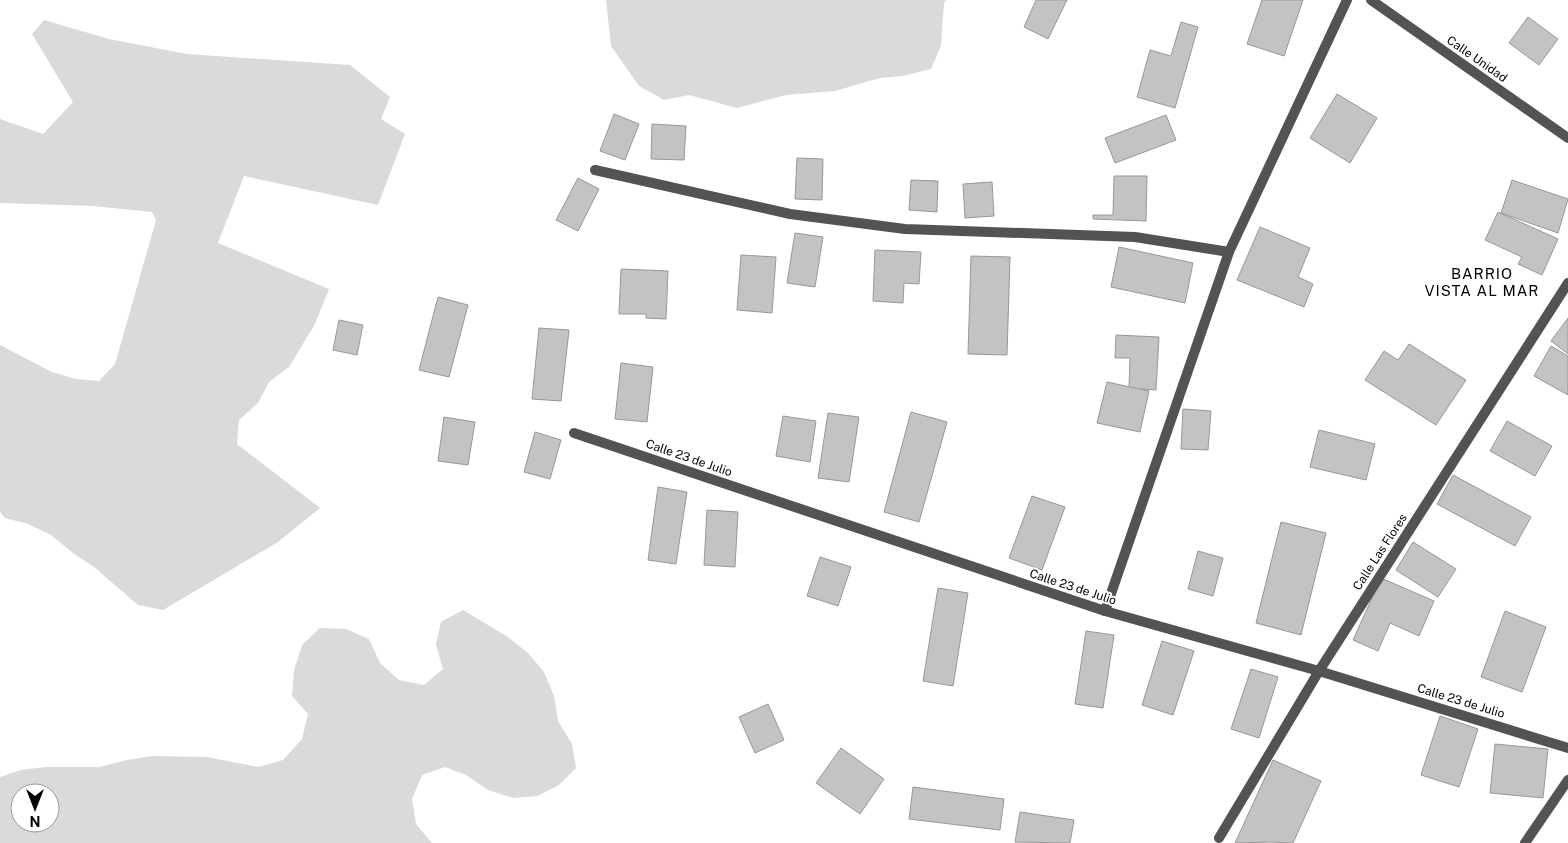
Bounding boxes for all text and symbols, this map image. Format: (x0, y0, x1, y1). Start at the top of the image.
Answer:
street label: Calle Unidad (1444, 33, 1510, 85)
district label: BARRIO VISTA AL MAR (1424, 265, 1540, 299)
street label: Calle 23 de Julio (644, 437, 734, 479)
street label: Calle Las Flores (1350, 511, 1410, 593)
street label: Calle 23 de Julio (1028, 566, 1118, 608)
street label: Calle 23 de Julio (1416, 681, 1507, 721)
north arrow (10, 783, 60, 833)
text: N (30, 813, 40, 829)

